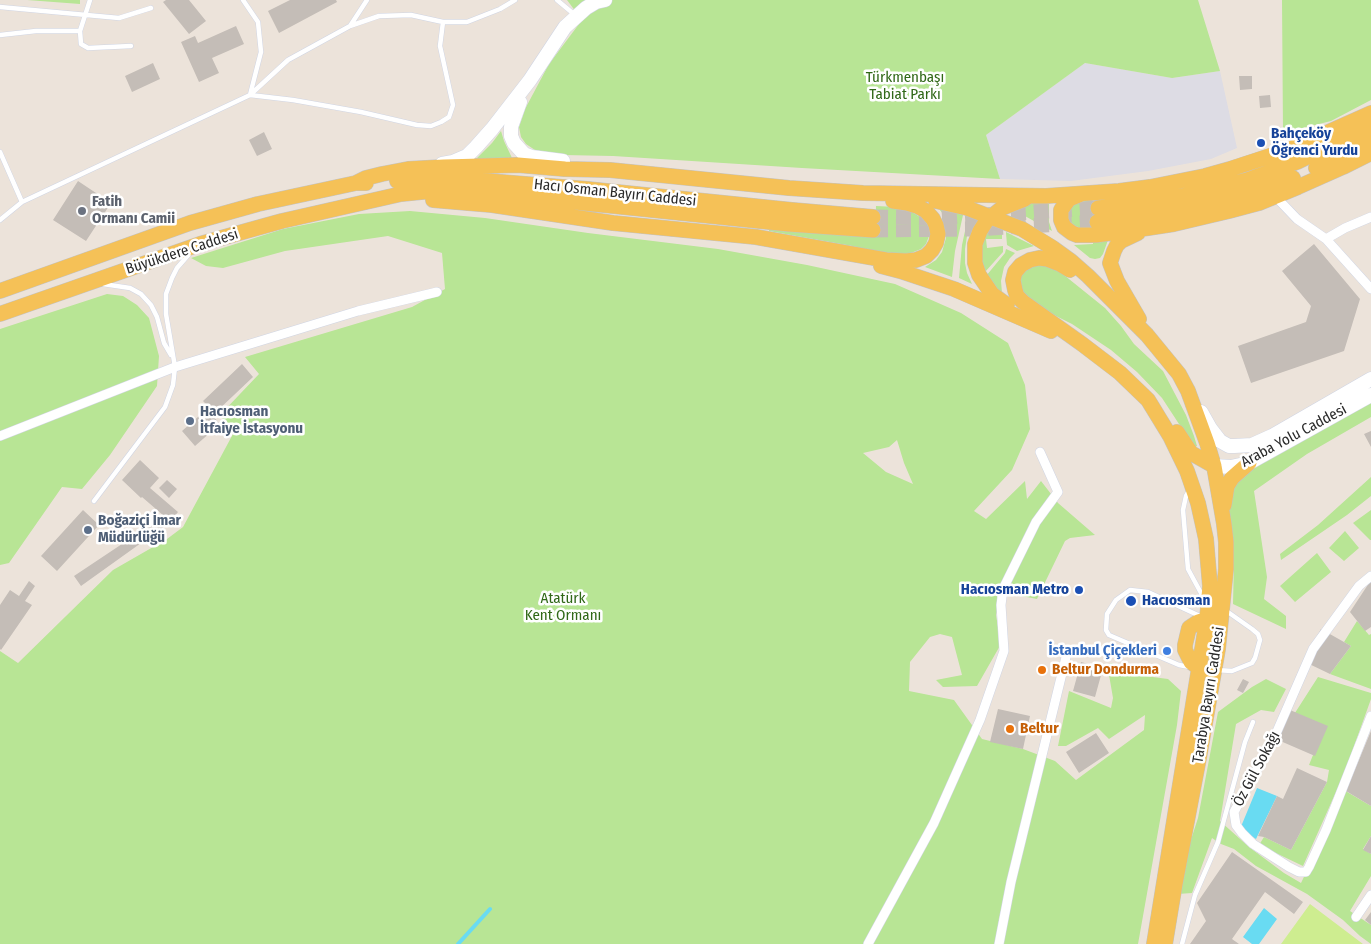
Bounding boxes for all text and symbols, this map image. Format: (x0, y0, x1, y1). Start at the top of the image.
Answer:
park label: Türkmenbaşı Tabiat Parkı (866, 69, 944, 104)
place label: Bahçeköy Öğrenci Yurdu (1271, 125, 1358, 160)
marker: Bahçeköy Öğrenci Yurdu (1255, 137, 1267, 149)
street label: Hacı Osman Bayırı Caddesi (533, 176, 697, 210)
place label: Fatih Ormanı Camii (92, 193, 175, 228)
marker: Fatih Ormanı Camii (76, 205, 88, 217)
street label: Büyükdere Caddesi (124, 225, 240, 279)
street label: Araba Yolu Caddesi (1238, 401, 1350, 471)
place label: Hacıosman İtfaiye İstasyonu (200, 403, 303, 438)
marker: Hacıosman İtfaiye İstasyonu (184, 415, 196, 427)
place label: Boğaziçi İmar Müdürlüğü (98, 512, 181, 547)
marker: Boğaziçi İmar Müdürlüğü (82, 524, 94, 536)
place label: Hacıosman Metro (961, 581, 1069, 599)
marker: Hacıosman Metro (1073, 584, 1085, 596)
park label: Atatürk Kent Ormanı (525, 590, 601, 625)
place label: Hacıosman (1142, 592, 1210, 610)
marker: Hacıosman (1124, 594, 1138, 608)
street label: Tarabya Bayırı Caddesi (1189, 626, 1229, 764)
place label: İstanbul Çiçekleri (1049, 642, 1157, 660)
marker: İstanbul Çiçekleri (1161, 645, 1173, 657)
place label: Beltur Dondurma (1052, 661, 1159, 679)
marker: Beltur Dondurma (1036, 664, 1048, 676)
place label: Beltur (1020, 720, 1059, 738)
marker: Beltur (1004, 723, 1016, 735)
street label: Öz Gül Sokağı (1230, 728, 1284, 810)

